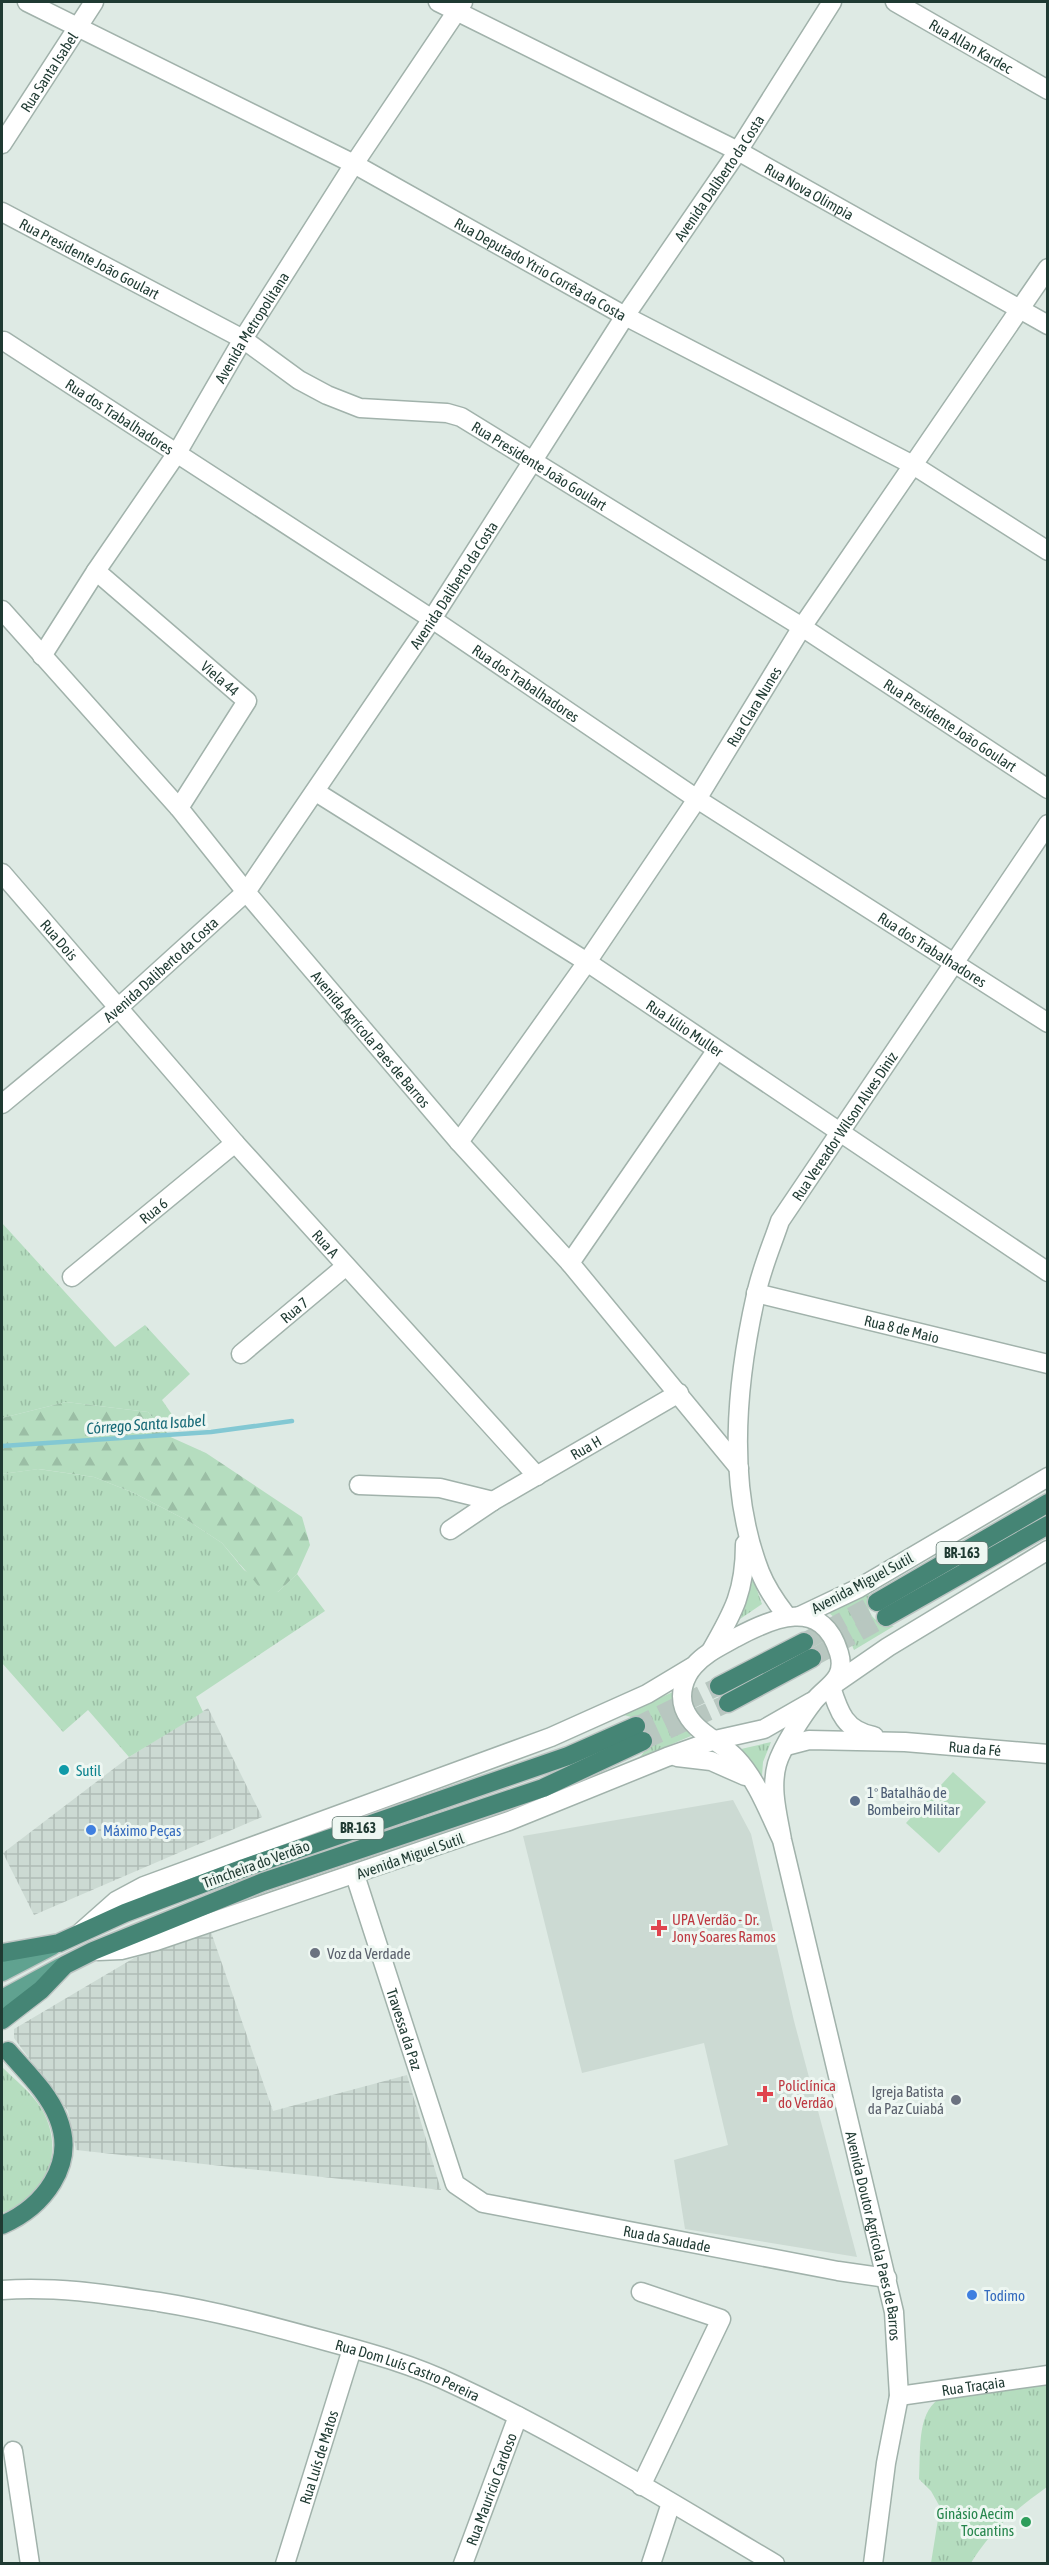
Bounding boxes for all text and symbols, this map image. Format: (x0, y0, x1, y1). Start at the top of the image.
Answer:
street label: Rua Allan Kardec (927, 15, 1016, 77)
street label: Rua Santa Isabel (17, 29, 81, 115)
street label: Avenida Daliberto da Costa (671, 112, 767, 244)
street label: Rua Nova Olimpia (762, 159, 857, 223)
street label: Rua Presidente João Goulart (17, 214, 162, 302)
street label: Rua Deputado Ytrio Corrêa da Costa (452, 214, 630, 324)
street label: Avenida Metropolitana (211, 269, 292, 386)
street label: Rua dos Trabalhadores (63, 375, 177, 457)
street label: Rua Presidente João Goulart (469, 417, 610, 513)
street label: Avenida Daliberto da Costa (406, 518, 501, 652)
street label: Rua dos Trabalhadores (469, 641, 583, 725)
street label: Viela 44 (198, 657, 243, 699)
street label: Rua Clara Nunes (723, 663, 784, 749)
street label: Rua Presidente João Goulart (881, 675, 1020, 775)
street label: Rua dos Trabalhadores (875, 908, 990, 990)
street label: Avenida Daliberto da Costa (100, 913, 221, 1025)
street label: Rua Dois (37, 916, 82, 963)
street label: Avenida Agrícola Paes de Barros (308, 967, 434, 1111)
street label: Rua Júlio Muller (643, 996, 727, 1060)
street label: Rua Vereador Wilson Alves Diniz (788, 1048, 901, 1204)
street label: Rua 6 (136, 1194, 170, 1227)
street label: Rua A (309, 1226, 343, 1261)
street label: Rua 7 (277, 1293, 311, 1326)
street label: Rua 8 de Maio (863, 1311, 941, 1346)
water label: Córrego Santa Isabel (86, 1411, 206, 1438)
street label: Rua H (567, 1432, 604, 1463)
road number: BR-163 (936, 1542, 988, 1564)
street label: Avenida Miguel Sutil (808, 1549, 916, 1617)
street label: Rua da Fé (948, 1737, 1002, 1759)
place label: Sutil (76, 1762, 101, 1779)
marker: Sutil (57, 1763, 71, 1777)
place label: 1º Batalhão de Bombeiro Militar (867, 1784, 960, 1818)
marker: 1º Batalhão de Bombeiro Militar (848, 1794, 862, 1808)
road number: BR-163 (332, 1817, 384, 1839)
place label: Máximo Peças (103, 1822, 181, 1839)
marker: Máximo Peças (84, 1823, 98, 1837)
street label: Avenida Miguel Sutil (354, 1830, 466, 1882)
street label: Trincheira do Verdão (200, 1837, 312, 1891)
place label: UPA Verdão - Dr. Jony Soares Ramos (672, 1911, 776, 1945)
marker: UPA Verdão - Dr. Jony Soares Ramos (650, 1919, 668, 1937)
place label: Voz da Verdade (327, 1945, 411, 1962)
marker: Voz da Verdade (308, 1946, 322, 1960)
street label: Travessa da Paz (384, 1986, 426, 2073)
place label: Policlínica do Verdão (778, 2077, 836, 2111)
place label: Igreja Batista da Paz Cuiabá (868, 2083, 944, 2117)
marker: Policlínica do Verdão (756, 2085, 774, 2103)
marker: Igreja Batista da Paz Cuiabá (949, 2093, 963, 2107)
street label: Avenida Doutor Agrícola Paes de Barros (843, 2129, 904, 2341)
street label: Rua da Saudade (622, 2222, 712, 2255)
place label: Todimo (984, 2287, 1025, 2304)
marker: Todimo (965, 2288, 979, 2302)
street label: Rua Dom Luís Castro Pereira (334, 2335, 483, 2404)
street label: Rua Traçaia (941, 2373, 1006, 2398)
street label: Rua Luís de Matos (296, 2408, 341, 2506)
street label: Rua Maurício Cardoso (462, 2430, 520, 2548)
place label: Ginásio Aecim Tocantins (937, 2505, 1014, 2539)
marker: Ginásio Aecim Tocantins (1019, 2515, 1033, 2529)

